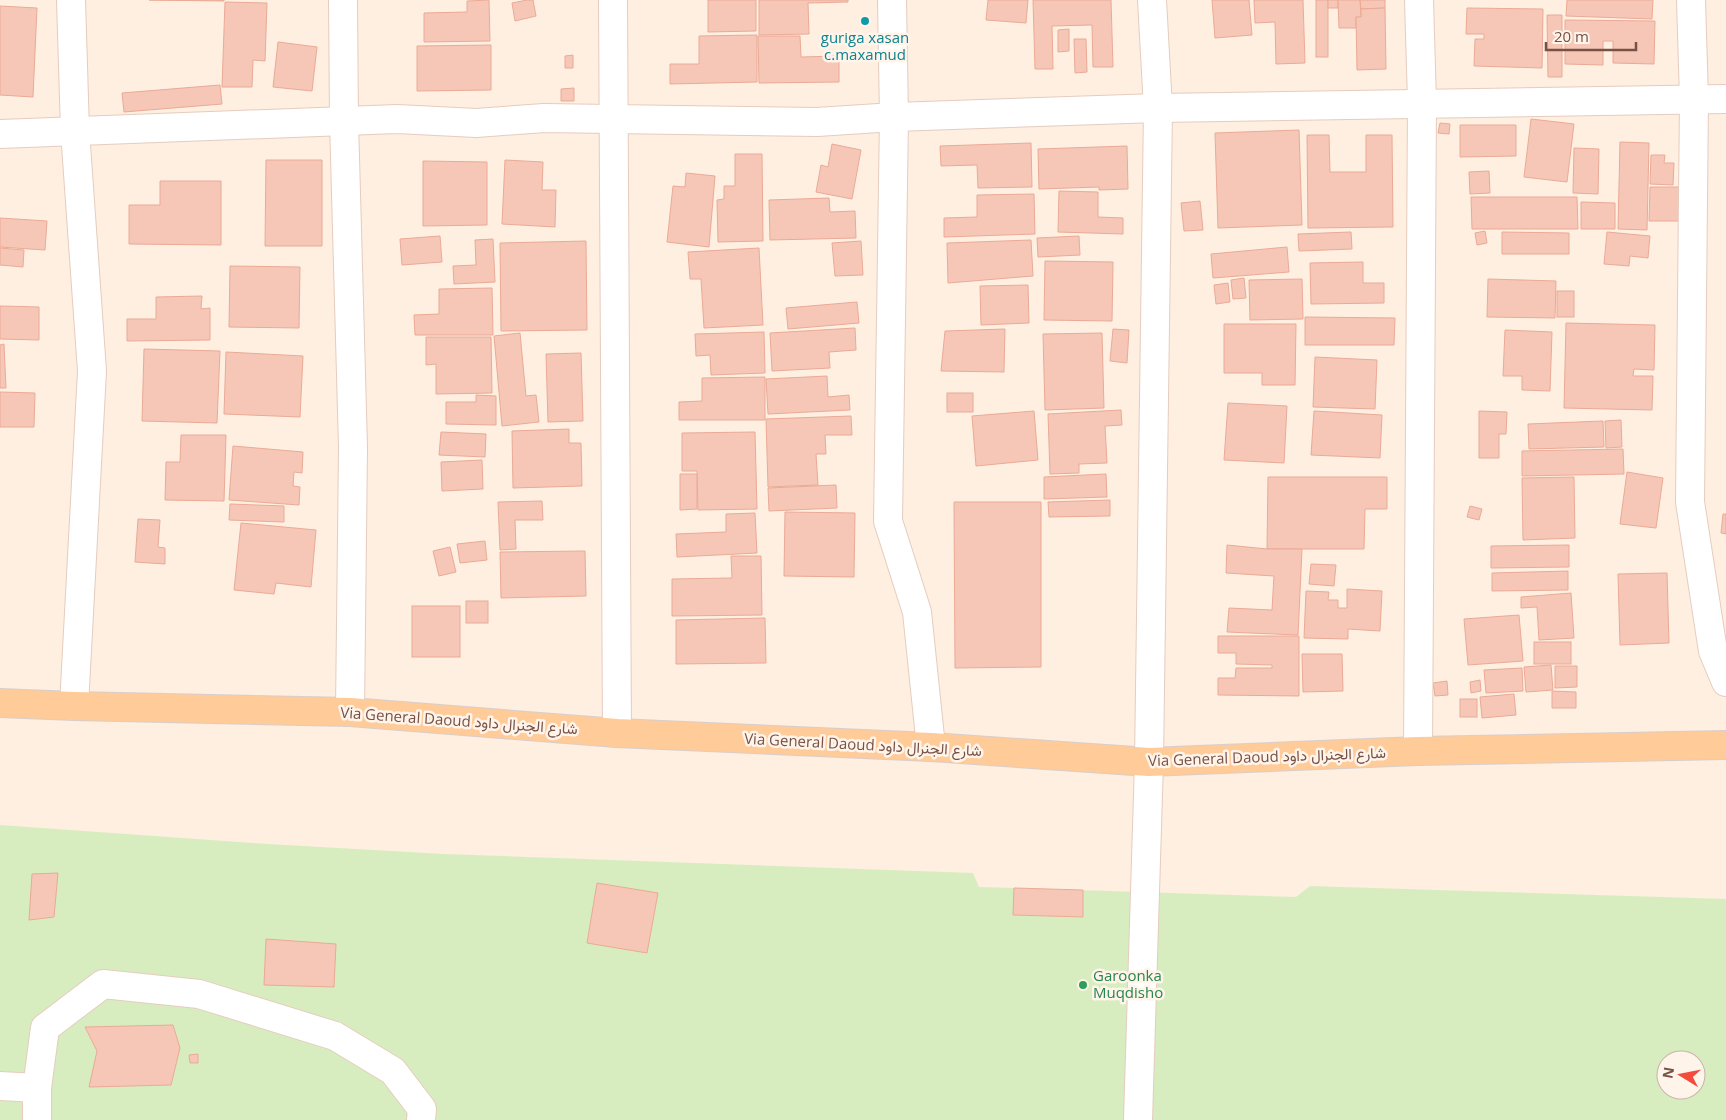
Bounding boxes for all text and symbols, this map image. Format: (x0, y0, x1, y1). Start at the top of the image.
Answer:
marker: guriga xasan c.maxamud (859, 15, 871, 27)
scale bar (1546, 20, 1636, 52)
text: 20 m (1554, 26, 1589, 46)
place label: guriga xasan c.maxamud (821, 27, 909, 64)
street label: Via General Daoud شارع الجنرال داود (340, 702, 579, 740)
street label: Via General Daoud شارع الجنرال داود (744, 728, 983, 762)
street label: Via General Daoud شارع الجنرال داود (1148, 742, 1386, 772)
place label: Garoonka Muqdisho (1093, 965, 1163, 1002)
marker: Garoonka Muqdisho (1077, 979, 1089, 991)
north arrow (1656, 1050, 1706, 1100)
text: N (1657, 1065, 1678, 1080)

